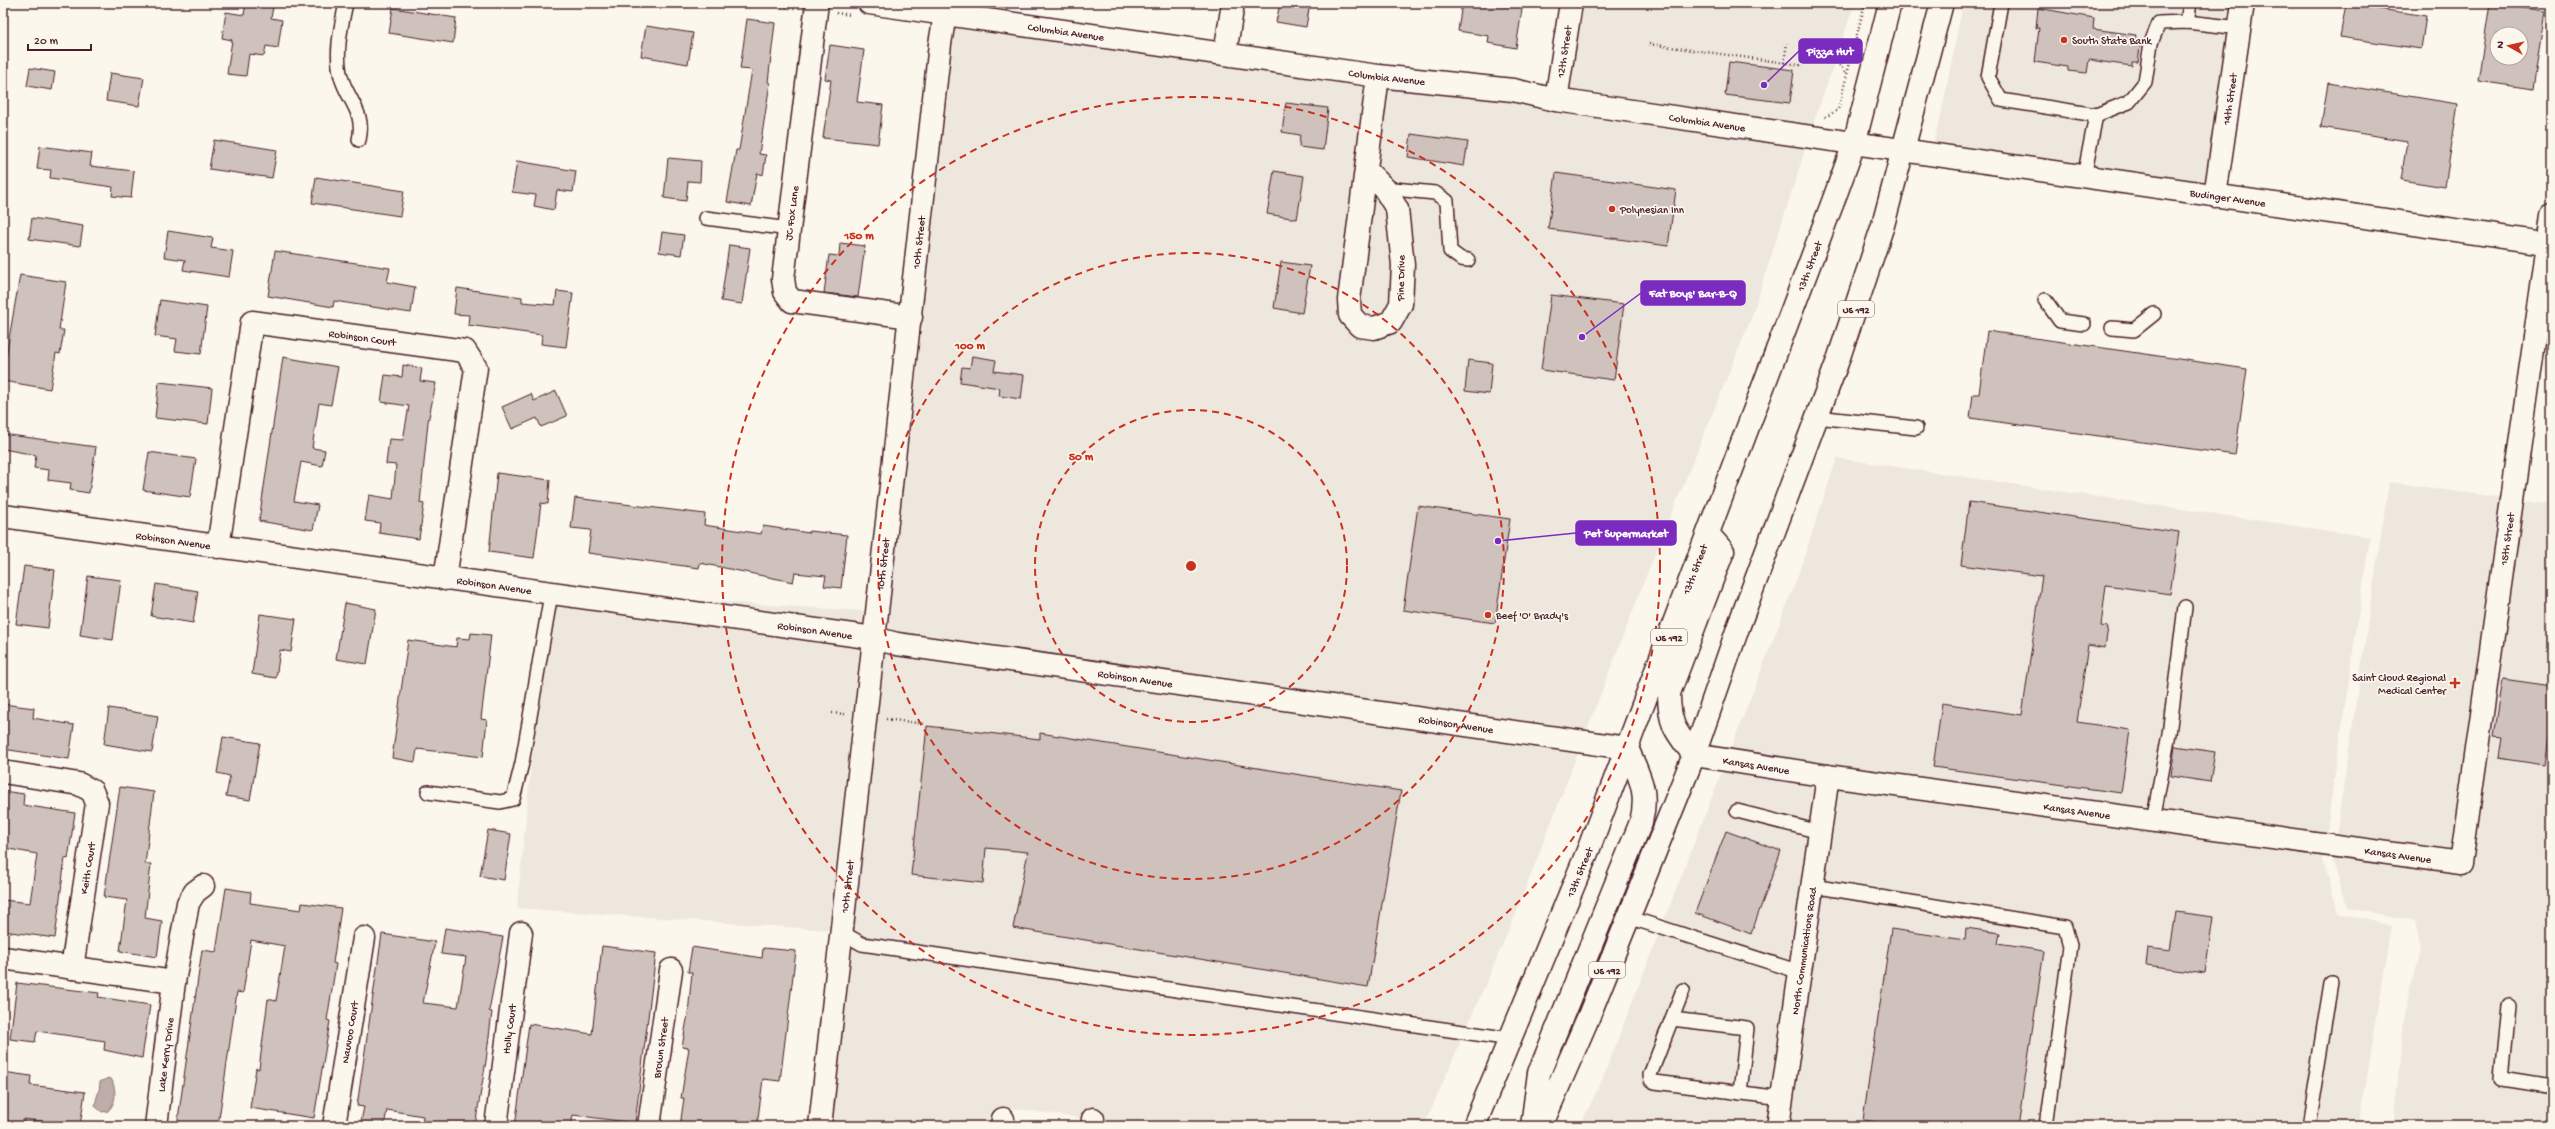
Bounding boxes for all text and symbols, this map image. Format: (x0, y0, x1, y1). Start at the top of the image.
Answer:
street label: Columbia Avenue (1027, 22, 1105, 45)
street label: 12th Street (1555, 24, 1576, 80)
scale bar (28, 26, 91, 52)
north arrow (2489, 26, 2529, 66)
text: 20 m (34, 35, 59, 49)
marker: South State Bank (2059, 35, 2069, 45)
place label: South State Bank (2072, 36, 2152, 48)
callout: Pizza Hut (1799, 39, 1862, 63)
text: N (2495, 40, 2508, 49)
text: Pizza Hut (1806, 46, 1854, 60)
street label: Columbia Avenue (1347, 68, 1426, 89)
street label: 14th Street (2221, 71, 2241, 127)
street label: Columbia Avenue (1668, 112, 1746, 135)
street label: JC Fox Lane (784, 185, 802, 241)
street label: Budinger Avenue (2188, 188, 2267, 211)
marker: Polynesian Inn (1607, 204, 1617, 214)
place label: Polynesian Inn (1619, 205, 1685, 217)
street label: 10th Street (911, 214, 929, 271)
text: 150 m (843, 230, 874, 244)
street label: 13th Street (1795, 239, 1826, 294)
street label: Pine Drive (1396, 255, 1408, 302)
callout: Fat Boys' Bar-B-Q (1641, 281, 1745, 305)
text: Fat Boys' Bar-B-Q (1648, 288, 1737, 302)
road number: US 192 (1838, 301, 1874, 317)
street label: Robinson Court (328, 328, 398, 350)
text: 100 m (954, 340, 985, 354)
text: 50 m (1069, 451, 1094, 465)
street label: 15th Street (2499, 511, 2518, 567)
callout: Pet Supermarket (1576, 521, 1676, 545)
text: Pet Supermarket (1583, 528, 1669, 542)
street label: Robinson Avenue (135, 531, 212, 553)
street label: 10th Street (875, 536, 893, 593)
street label: 13th Street (1681, 542, 1712, 597)
centre of rings (1184, 559, 1198, 573)
street label: Robinson Avenue (456, 576, 533, 598)
marker: Beef 'O' Brady's (1483, 610, 1493, 620)
place label: Beef 'O' Brady's (1495, 610, 1569, 623)
street label: Robinson Avenue (776, 621, 853, 643)
road number: US 192 (1651, 629, 1687, 645)
street label: Robinson Avenue (1097, 669, 1174, 691)
place label: Saint Cloud Regional Medical Center (2352, 673, 2447, 698)
marker: Saint Cloud Regional Medical Center (2449, 677, 2461, 689)
street label: Robinson Avenue (1417, 714, 1494, 737)
street label: Kansas Avenue (1722, 756, 1790, 778)
street label: Kansas Avenue (2043, 802, 2111, 823)
street label: Keith Court (79, 840, 99, 895)
street label: 13th Street (1565, 845, 1597, 900)
street label: Kansas Avenue (2364, 846, 2432, 867)
street label: 10th Street (840, 858, 858, 915)
street label: North Communications Road (1790, 885, 1820, 1015)
road number: US 192 (1589, 962, 1625, 978)
street label: Nauvoo Court (340, 999, 362, 1064)
street label: Holly Court (501, 1002, 520, 1055)
street label: Brown Street (652, 1016, 672, 1080)
street label: Lake Kerry Drive (156, 1017, 178, 1093)

